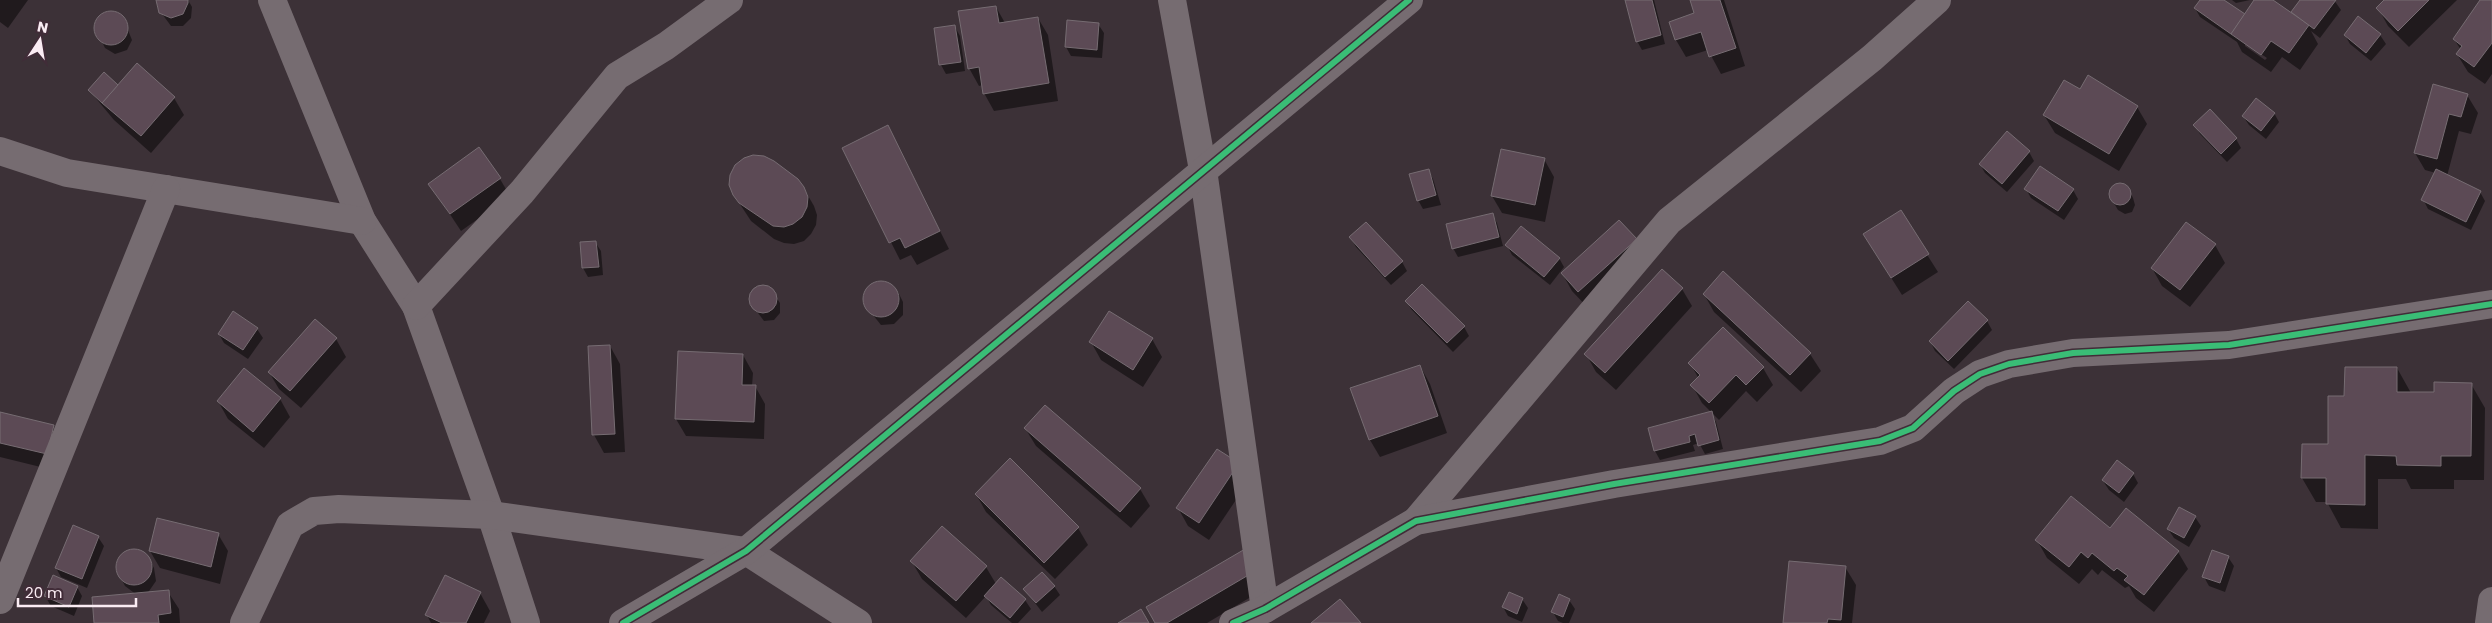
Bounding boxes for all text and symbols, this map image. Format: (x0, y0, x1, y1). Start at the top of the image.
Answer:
north arrow (15, 15, 65, 65)
text: N (35, 16, 50, 38)
scale bar (18, 576, 135, 608)
text: 20 m (25, 582, 63, 603)

